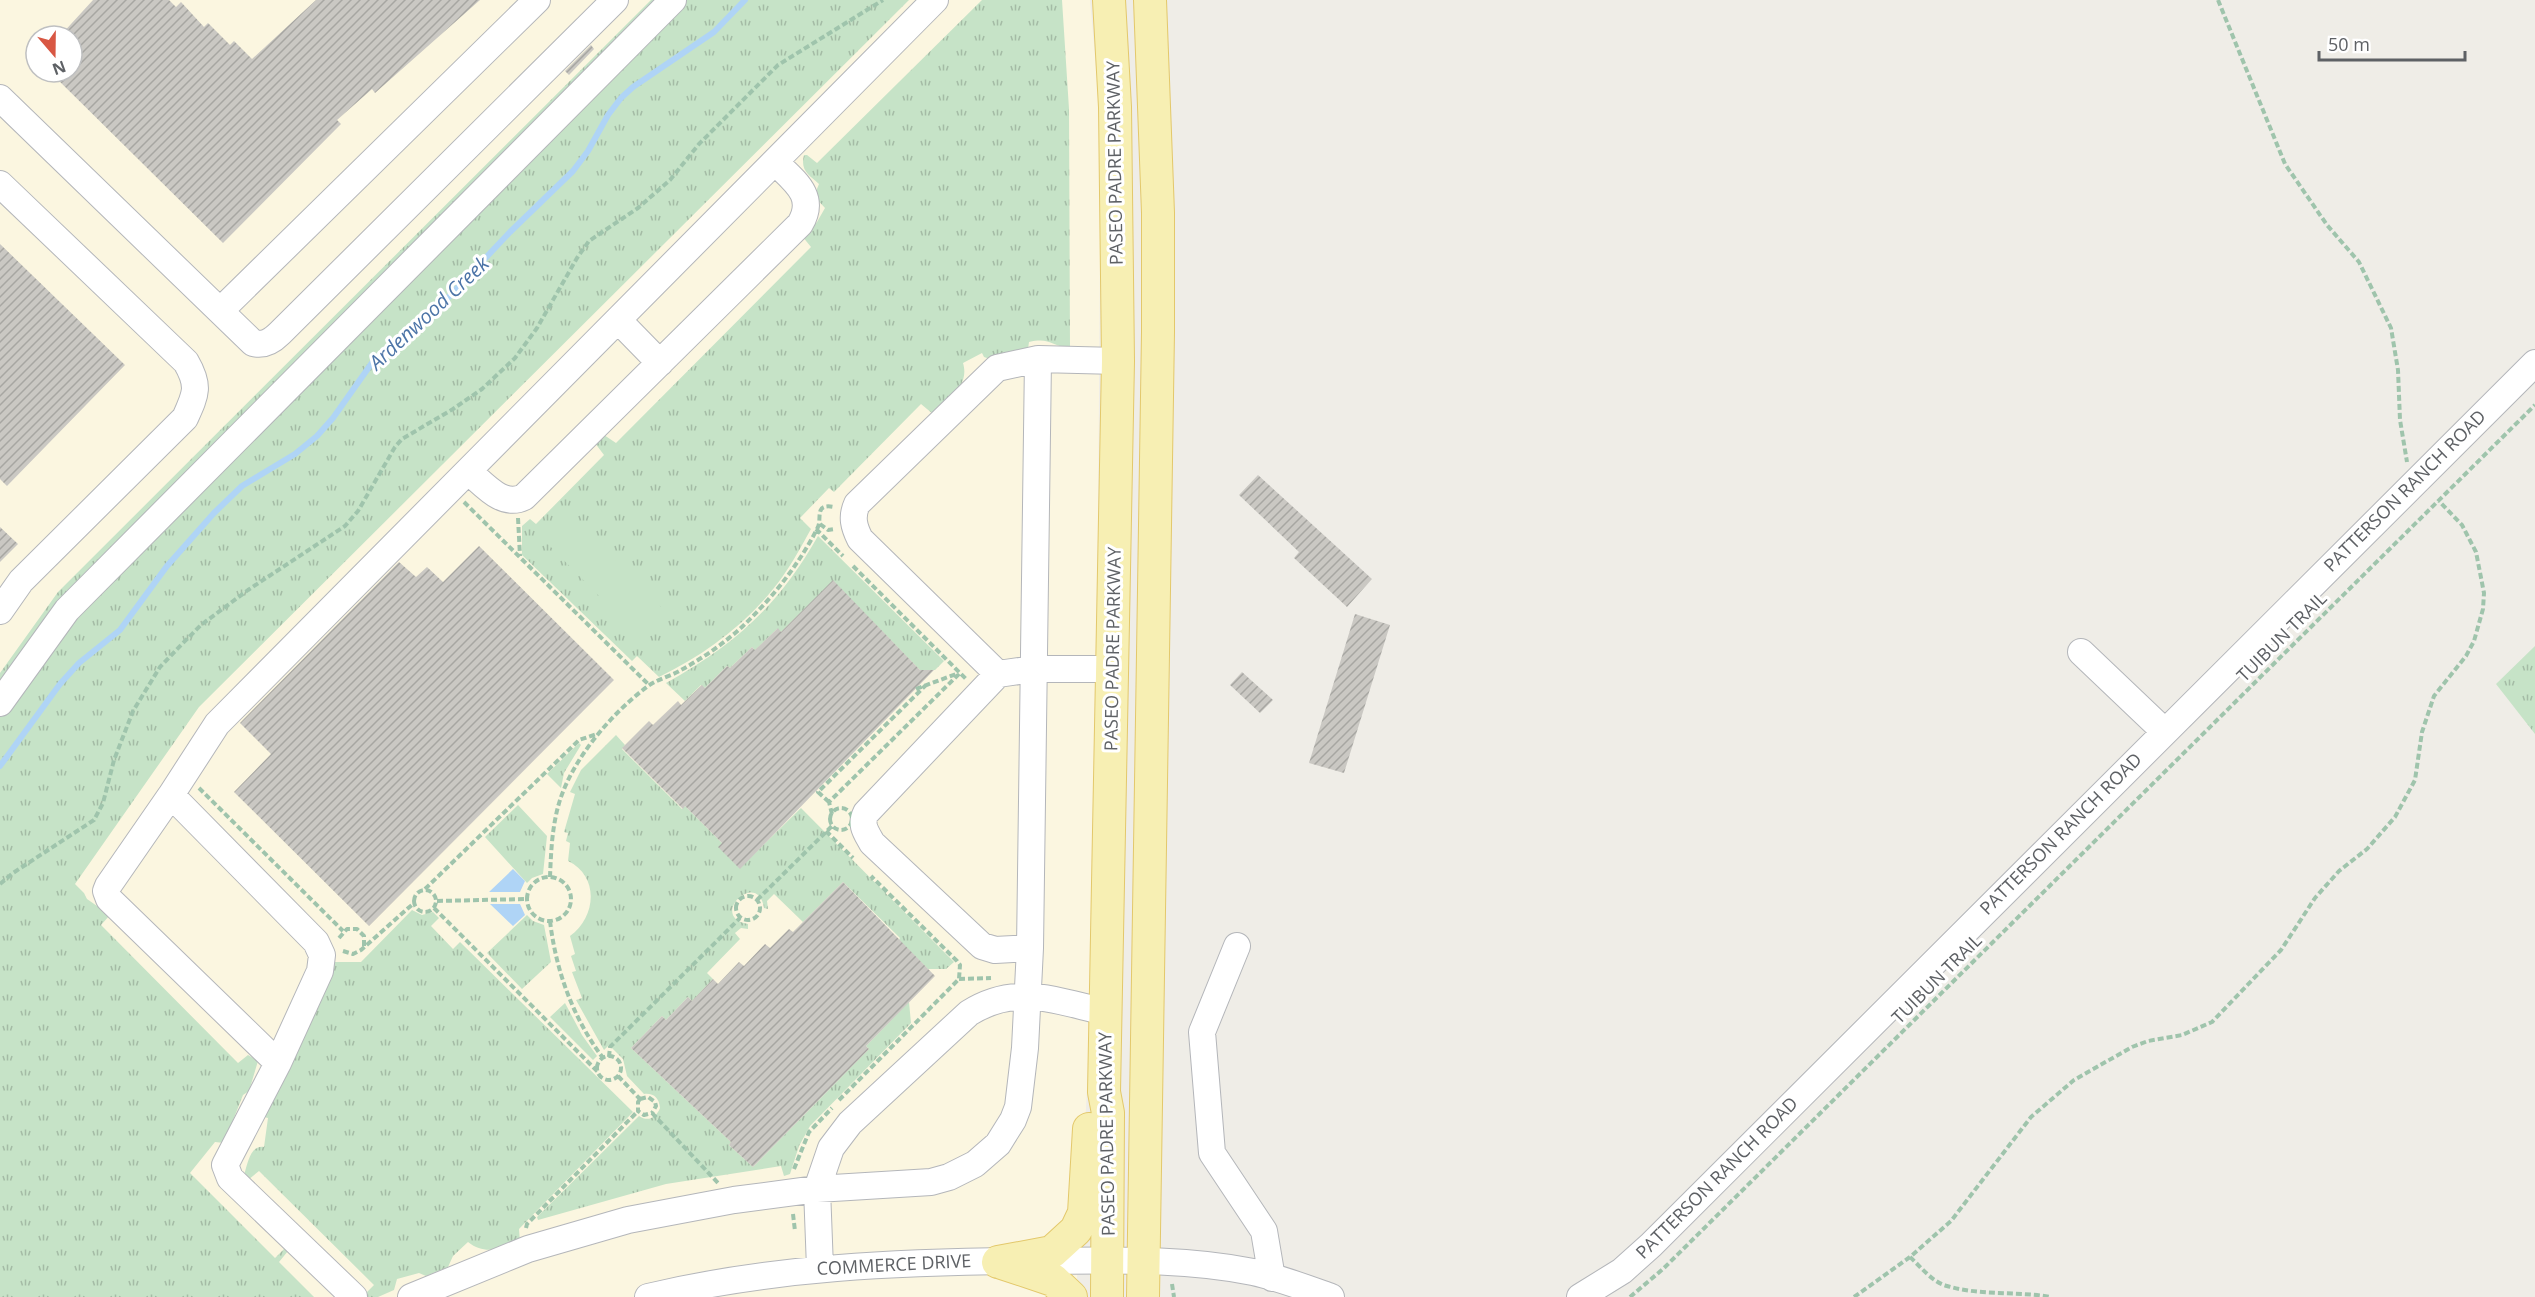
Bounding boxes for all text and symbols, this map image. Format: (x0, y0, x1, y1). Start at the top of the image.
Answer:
north arrow (24, 24, 84, 84)
scale bar (2319, 24, 2464, 62)
text: 50 m (2328, 32, 2370, 56)
text: N (49, 56, 69, 81)
street label: PASEO PADRE PARKWAY (1100, 60, 1128, 265)
water label: Ardenwood Creek (361, 249, 495, 377)
street label: PATTERSON RANCH ROAD (2318, 404, 2491, 577)
street label: PASEO PADRE PARKWAY (1098, 546, 1126, 751)
street label: TUIBUN TRAIL (2231, 586, 2331, 686)
street label: PATTERSON RANCH ROAD (1974, 747, 2147, 920)
street label: TUIBUN TRAIL (1886, 928, 1986, 1028)
street label: PASEO PADRE PARKWAY (1092, 1031, 1120, 1236)
street label: PATTERSON RANCH ROAD (1630, 1091, 1803, 1264)
street label: COMMERCE DRIVE (816, 1248, 972, 1280)

